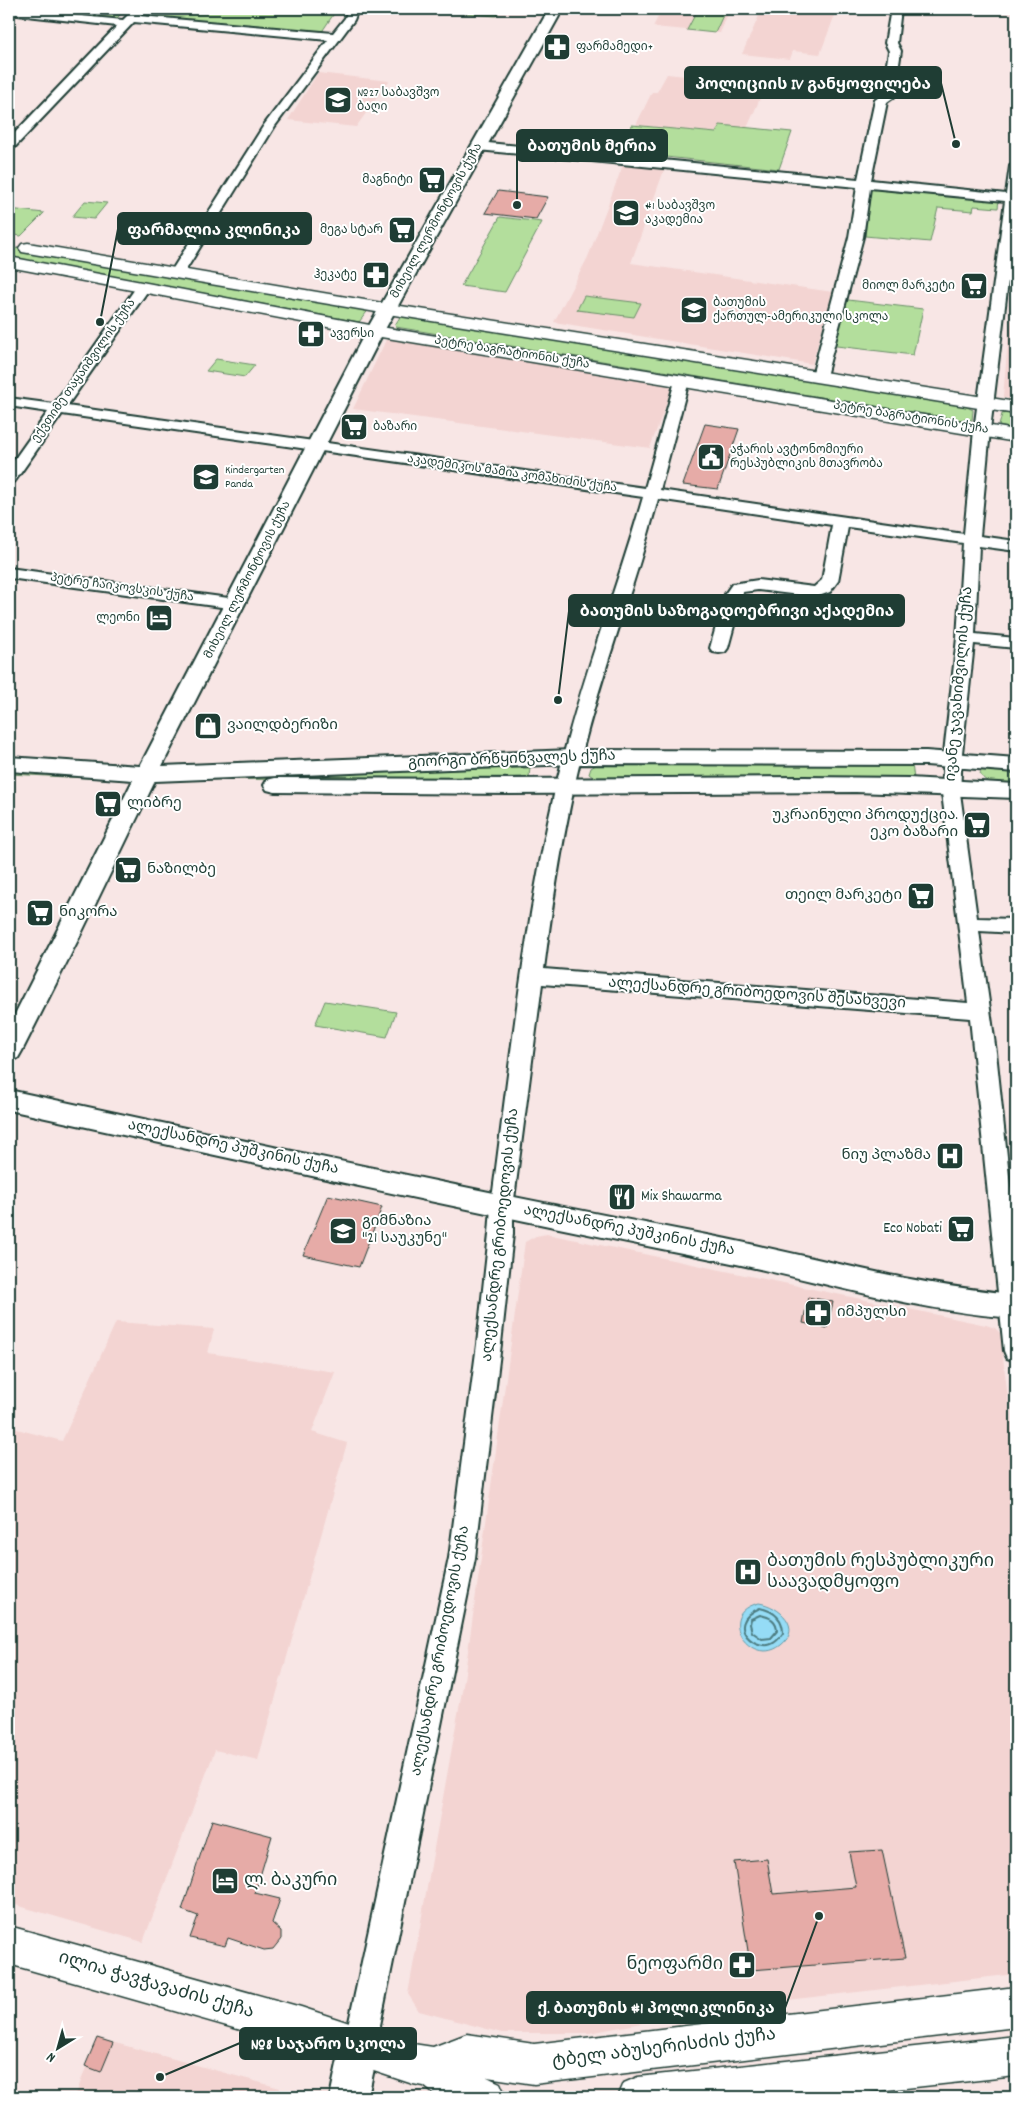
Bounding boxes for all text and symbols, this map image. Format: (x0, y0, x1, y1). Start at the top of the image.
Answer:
pharmacy icon: ფარმამედი+ (542, 32, 572, 62)
place label: ფარმამედი+ (576, 39, 653, 56)
callout: პოლიციის IV განყოფილება (685, 67, 941, 98)
text: პოლიციის IV განყოფილება (695, 74, 931, 97)
school or university icon: №27 საბავშვო ბაღი (323, 85, 353, 115)
place label: №27 საბავშვო ბაღი (357, 85, 439, 116)
callout: ბათუმის მერია (517, 130, 667, 161)
text: ბათუმის მერია (527, 136, 657, 159)
street label: მიხეილ ლერმონტოვის ქუჩა (387, 140, 487, 302)
supermarket icon: მაგნიტი (417, 165, 447, 195)
place label: მაგნიტი (362, 172, 413, 189)
school or university icon: #1 საბავშვო აკადემია (611, 198, 641, 228)
place label: #1 საბავშვო აკადემია (645, 198, 715, 229)
callout: ფარმალია კლინიკა (118, 213, 311, 244)
supermarket icon: მეგა სტარ (387, 215, 417, 245)
text: ფარმალია კლინიკა (127, 220, 301, 243)
place label: მეგა სტარ (320, 222, 383, 239)
pharmacy icon: ჰეკატე (361, 260, 391, 290)
place label: ჰეკატე (314, 267, 357, 284)
supermarket icon: მიოლ მარკეტი (959, 271, 989, 301)
place label: მიოლ მარკეტი (862, 278, 955, 295)
school or university icon: ბათუმის ქართულ-ამერიკული სკოლა (679, 295, 709, 325)
place label: ბათუმის ქართულ-ამერიკული სკოლა (713, 295, 888, 326)
street label: ექვთიმე თაყაიშვილის ქუჩა (28, 296, 140, 446)
pharmacy icon: ავერსი (296, 319, 326, 349)
place label: ავერსი (330, 326, 374, 343)
street label: პეტრე ბაგრატიონის ქუჩა (433, 332, 591, 374)
street label: პეტრე ბაგრატიონის ქუჩა (832, 397, 990, 439)
supermarket icon: ბაზარი (339, 412, 369, 442)
place label: ბაზარი (373, 419, 417, 436)
public building icon: აჭარის ავტონომიური რესპუბლიკის მთავრობა (696, 442, 726, 472)
place label: აჭარის ავტონომიური რესპუბლიკის მთავრობა (730, 442, 883, 473)
street label: აკადემიკოს მამია კომახიძის ქუჩა (406, 451, 618, 497)
school or university icon: Kindergarten Panda (191, 462, 221, 492)
place label: Kindergarten Panda (225, 462, 285, 493)
street label: მიხეილ ლერმონტოვის ქუჩა (201, 498, 295, 662)
street label: პეტრე ჩაიკოვსკის ქუჩა (49, 569, 195, 607)
street label: ივანე ჯავახიშვილის ქუჩა (941, 586, 979, 782)
callout: ბათუმის საზოგადოებრივი აქადემია (569, 595, 904, 626)
text: ბათუმის საზოგადოებრივი აქადემია (580, 601, 894, 624)
hotel icon: ლეონი (144, 603, 174, 633)
place label: ლეონი (96, 610, 140, 627)
shop icon: ვაილდბერიზი (193, 711, 223, 741)
place label: ვაილდბერიზი (227, 715, 338, 737)
street label: გიორგი ბრწყინვალეს ქუჩა (408, 745, 616, 775)
supermarket icon: ლიბრე (93, 789, 123, 819)
place label: ლიბრე (127, 793, 182, 815)
place label: უკრაინული პროდუქცია. ეკო ბაზარი (772, 805, 958, 844)
supermarket icon: უკრაინული პროდუქცია. ეკო ბაზარი (962, 810, 992, 840)
supermarket icon: ნაზილბე (113, 855, 143, 885)
place label: ნაზილბე (147, 859, 216, 881)
supermarket icon: თეილ მარკეტი (906, 881, 936, 911)
place label: თეილ მარკეტი (785, 885, 902, 907)
supermarket icon: ნიკორა (25, 898, 55, 928)
place label: ნიკორა (59, 902, 118, 924)
street label: ალექსანდრე გრიბოედოვის შესახვევი (608, 973, 906, 1015)
street label: ალექსანდრე გრიბოედოვის ქუჩა (477, 1107, 525, 1363)
street label: ალექსანდრე პუშკინის ქუჩა (126, 1115, 340, 1181)
hospital icon: ნიუ პლაზმა (935, 1141, 965, 1171)
place label: ნიუ პლაზმა (841, 1145, 931, 1167)
restaurant icon: Mix Shawarma (607, 1182, 637, 1212)
place label: Mix Shawarma (641, 1186, 723, 1208)
street label: ალექსანდრე პუშკინის ქუჩა (521, 1200, 737, 1262)
place label: გიმნაზია "21 საუკუნე" (362, 1211, 447, 1250)
supermarket icon: Eco Nobati (946, 1214, 976, 1244)
school or university icon: გიმნაზია "21 საუკუნე" (328, 1216, 358, 1246)
place label: Eco Nobati (883, 1218, 942, 1240)
pharmacy icon: იმპულსი (803, 1298, 833, 1328)
place label: იმპულსი (837, 1302, 906, 1324)
street label: ალექსანდრე გრიბოედოვის ქუჩა (406, 1524, 476, 1778)
place label: ბათუმის რესპუბლიკური საავადმყოფო (767, 1550, 994, 1596)
hospital icon: ბათუმის რესპუბლიკური საავადმყოფო (733, 1557, 763, 1587)
hotel icon: ლ. ბაკური (210, 1866, 240, 1896)
place label: ლ. ბაკური (244, 1869, 337, 1894)
street label: ილია ჭავჭავაძის ქუჩა (55, 1946, 257, 2026)
pharmacy icon: ნეოფარმი (727, 1950, 757, 1980)
place label: ნეოფარმი (627, 1953, 723, 1978)
callout: ქ. ბათუმის #1 პოლიკლინიკა (527, 1992, 785, 2023)
text: ქ. ბათუმის #1 პოლიკლინიკა (537, 1998, 775, 2021)
street label: ტბელ აბუსერისძის ქუჩა (551, 2023, 777, 2075)
north arrow (32, 2024, 82, 2074)
callout: №8 საჯარო სკოლა (240, 2028, 416, 2059)
text: №8 საჯარო სკოლა (250, 2034, 406, 2057)
text: N (43, 2047, 60, 2067)

